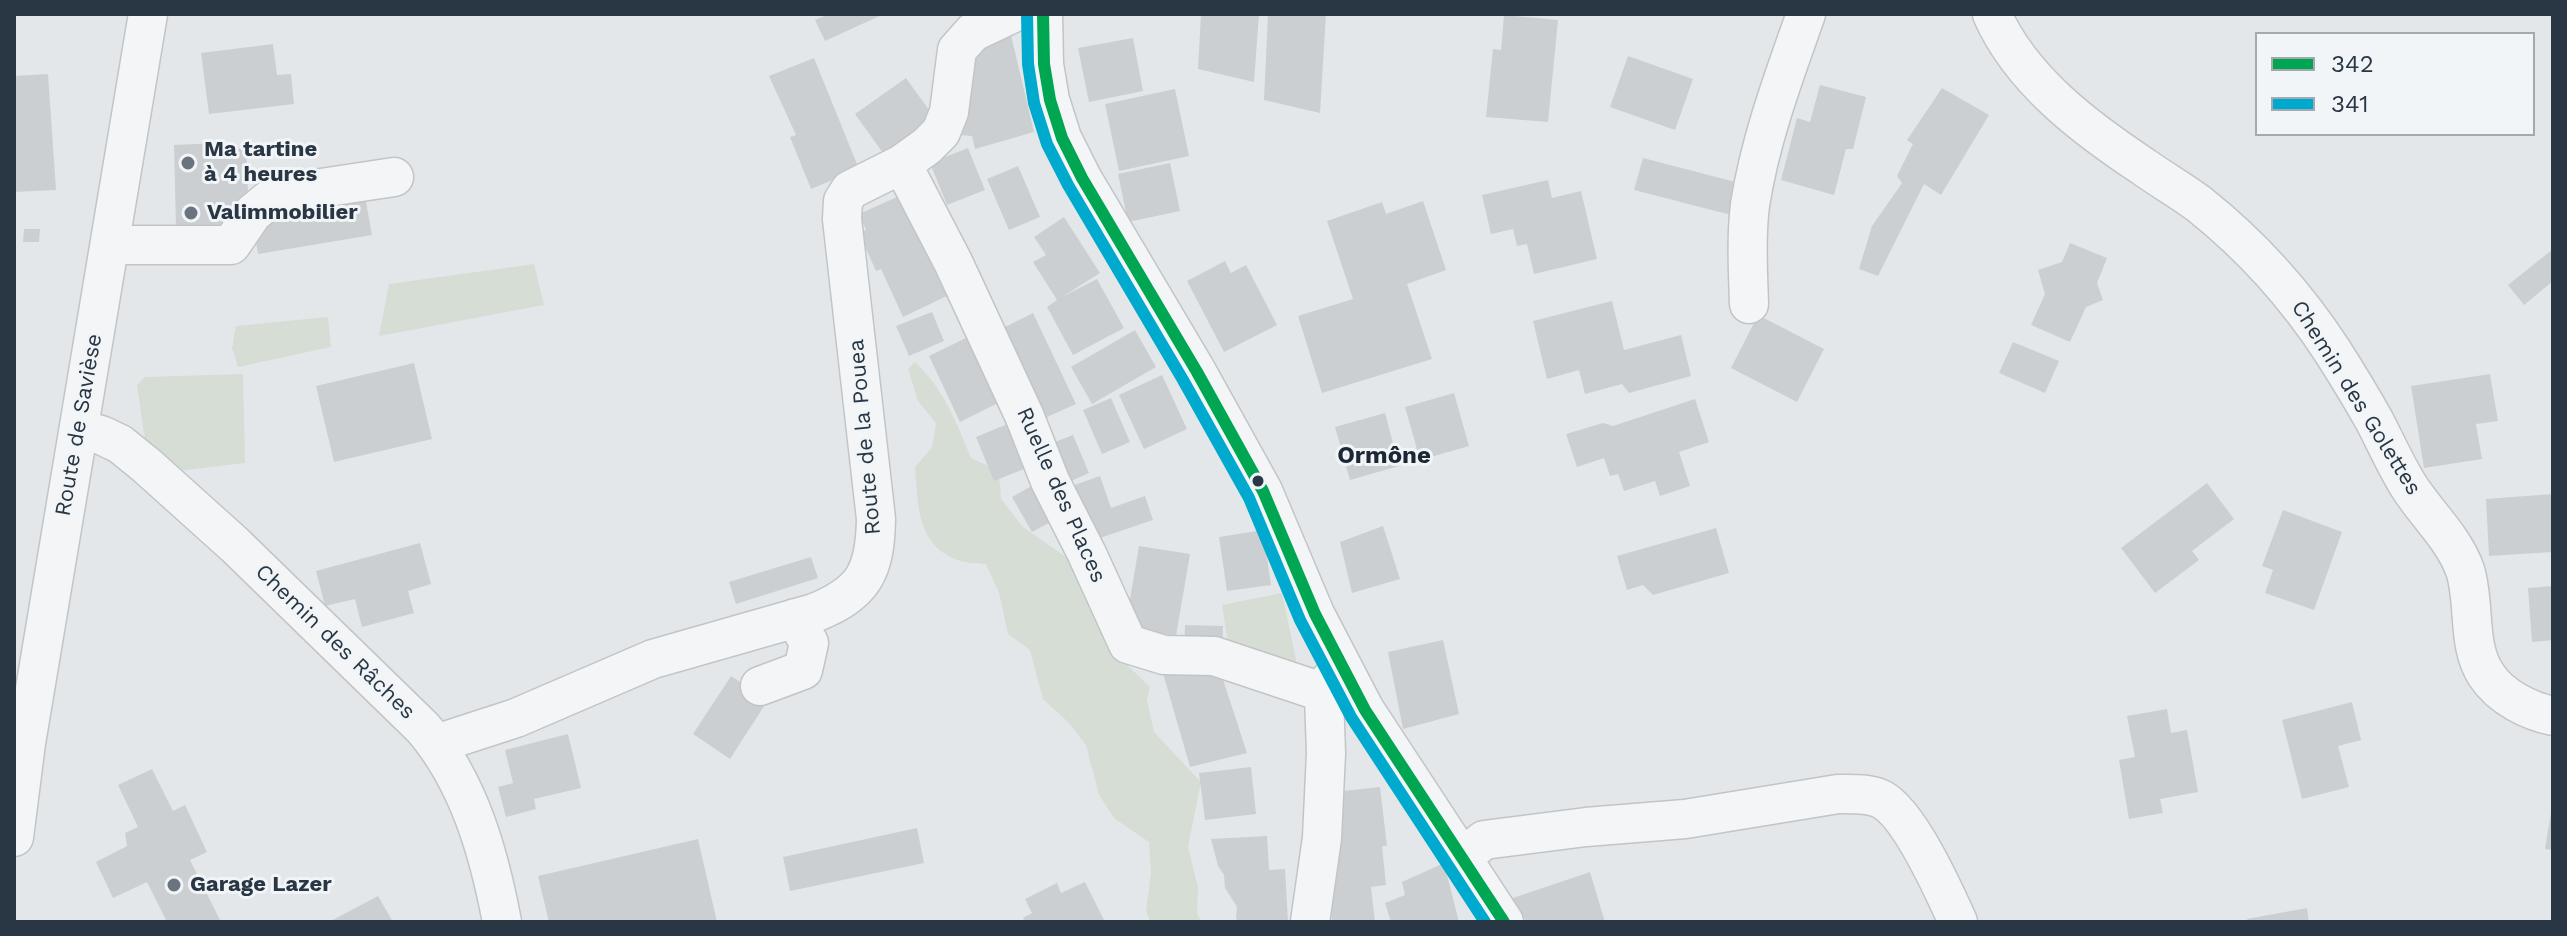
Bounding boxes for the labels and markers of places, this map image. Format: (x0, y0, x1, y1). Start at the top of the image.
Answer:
place label: Ma tartine à 4 heures (204, 137, 317, 188)
marker: Ma tartine à 4 heures (179, 154, 197, 172)
place label: Valimmobilier (207, 200, 358, 226)
marker: Valimmobilier (182, 204, 200, 222)
unlabelled marker (1250, 473, 1266, 489)
place label: Garage Lazer (190, 872, 332, 898)
marker: Garage Lazer (165, 876, 183, 894)

